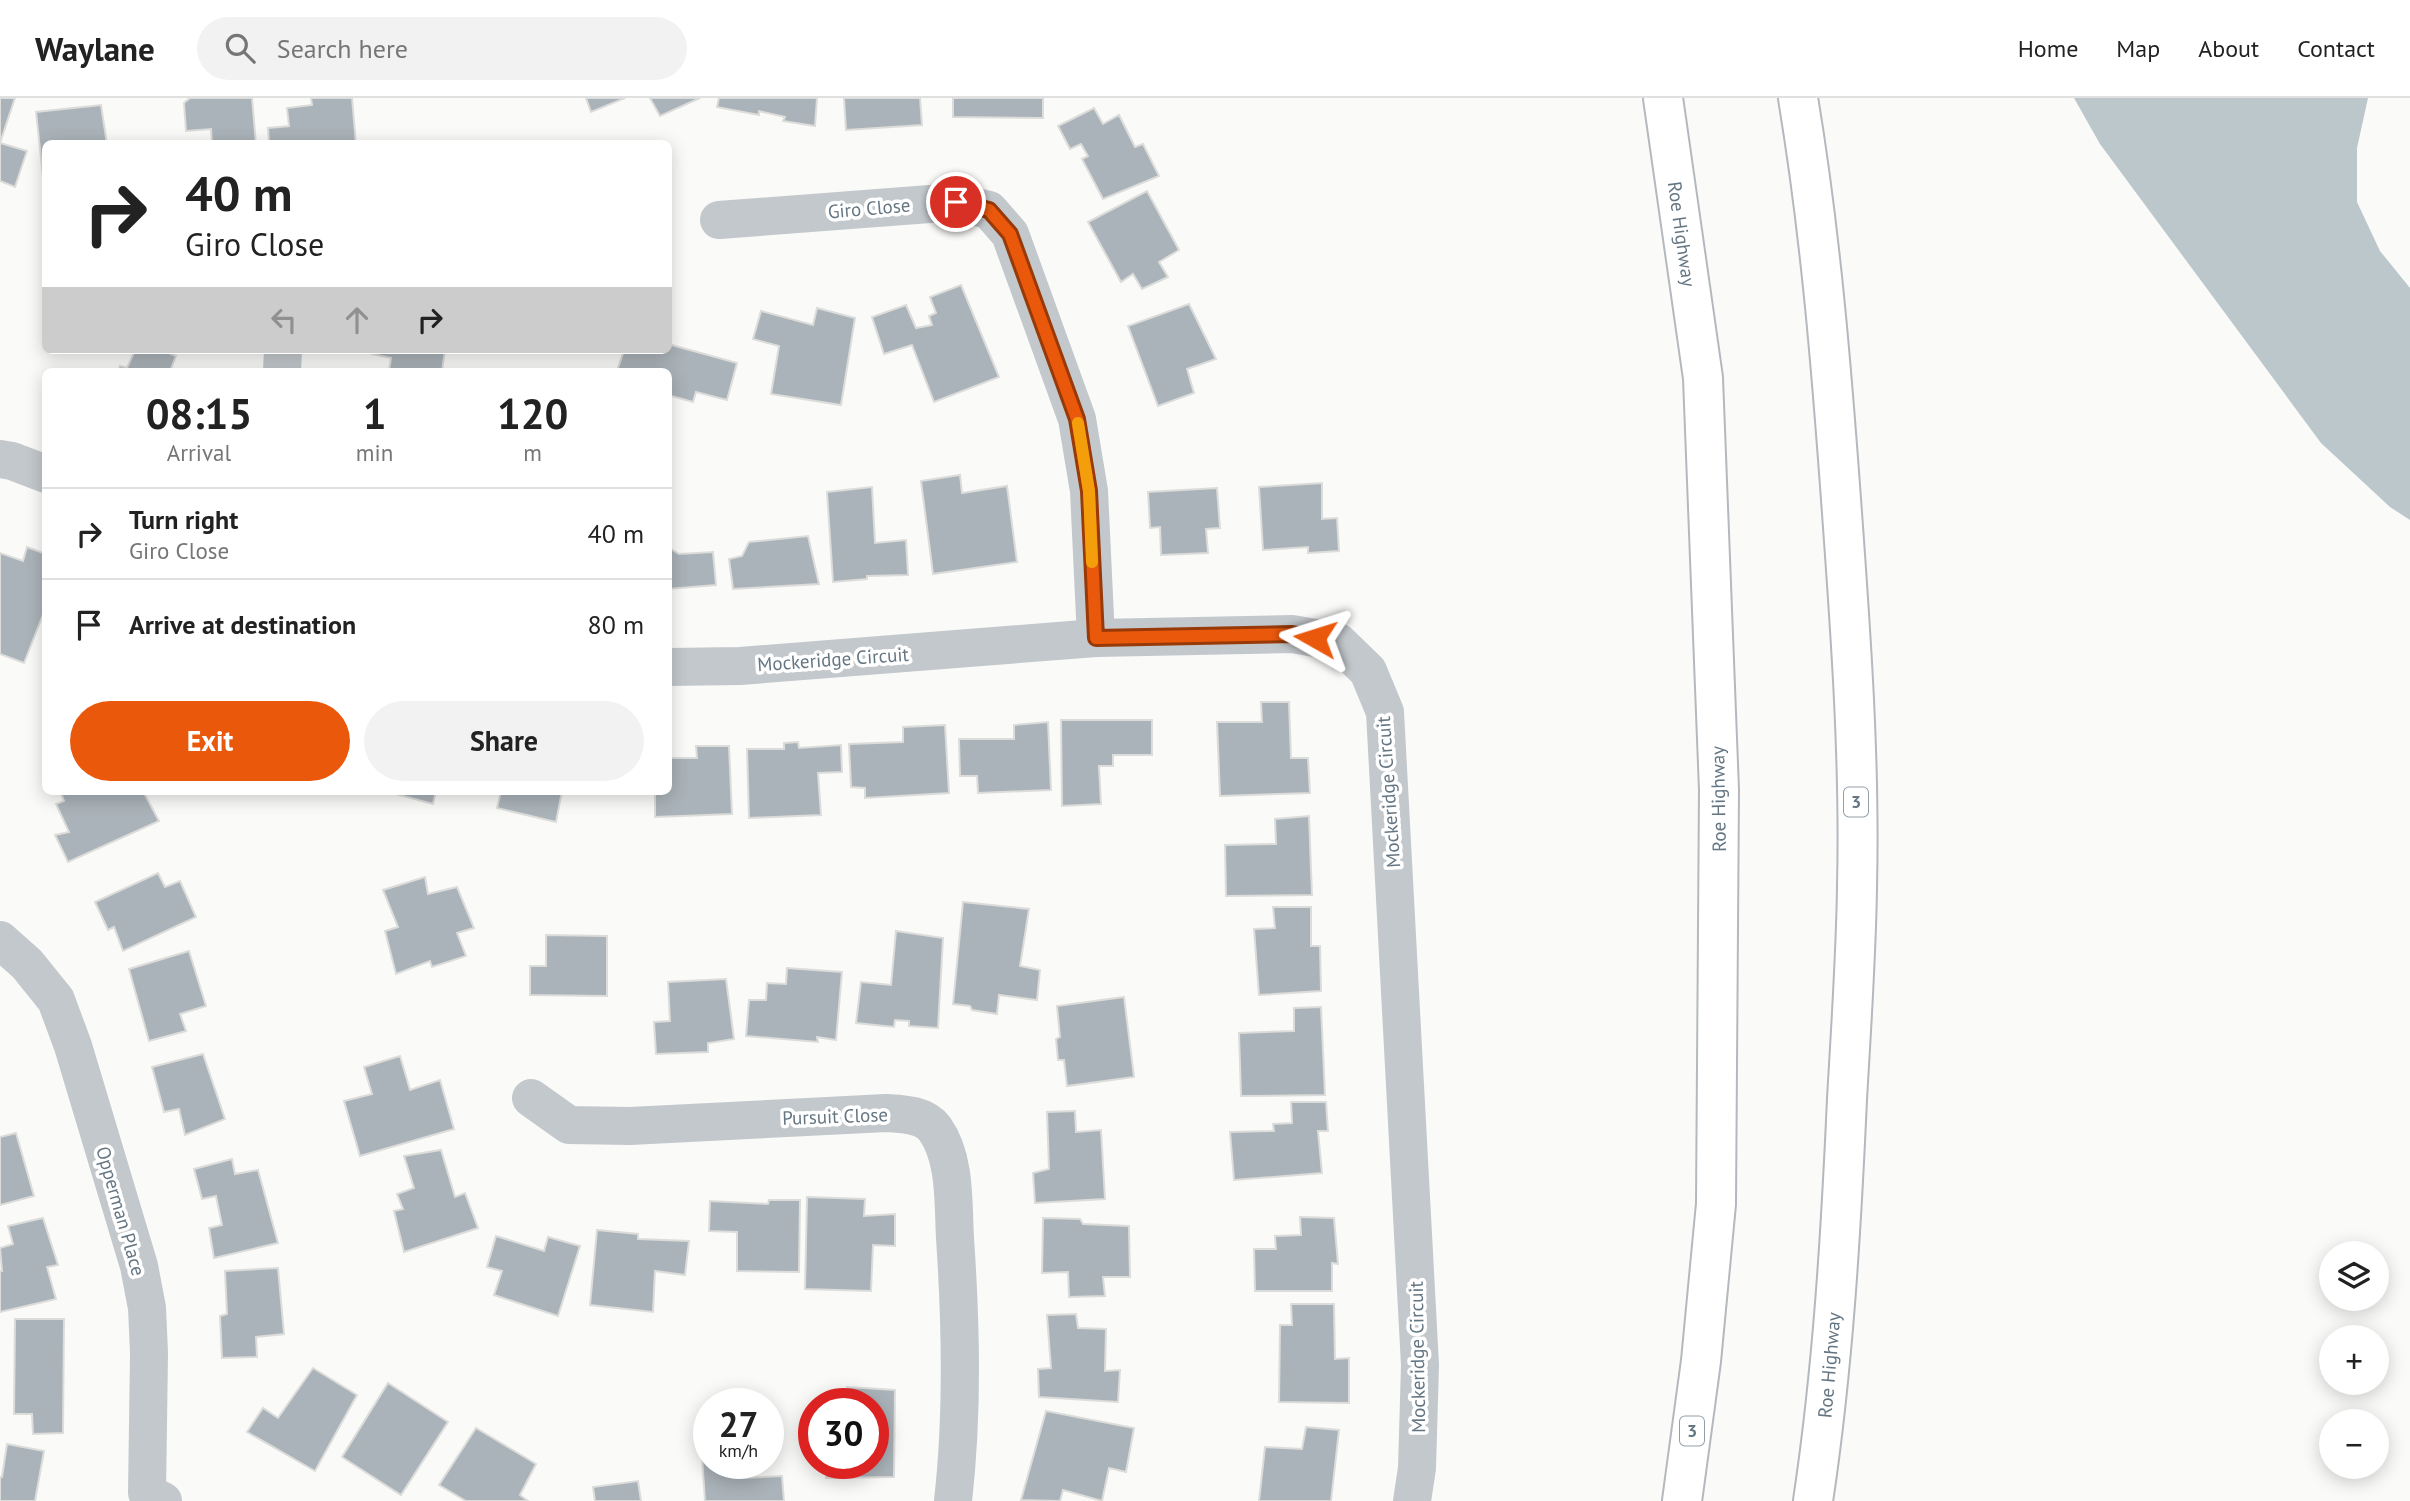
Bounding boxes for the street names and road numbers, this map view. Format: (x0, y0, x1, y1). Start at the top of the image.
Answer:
street label: Roe Highway (1663, 180, 1701, 288)
street label: Giro Close (827, 192, 911, 224)
street label: Mockeridge Circuit (756, 642, 910, 676)
street label: Mockeridge Circuit (1371, 715, 1405, 869)
street label: Roe Highway (1705, 746, 1731, 852)
road number: 3 (1844, 788, 1868, 816)
street label: Pursuit Close (782, 1102, 888, 1130)
street label: Opperman Place (91, 1144, 151, 1278)
street label: Mockeridge Circuit (1404, 1280, 1430, 1433)
street label: Roe Highway (1812, 1311, 1846, 1419)
road number: 3 (1680, 1416, 1704, 1446)

